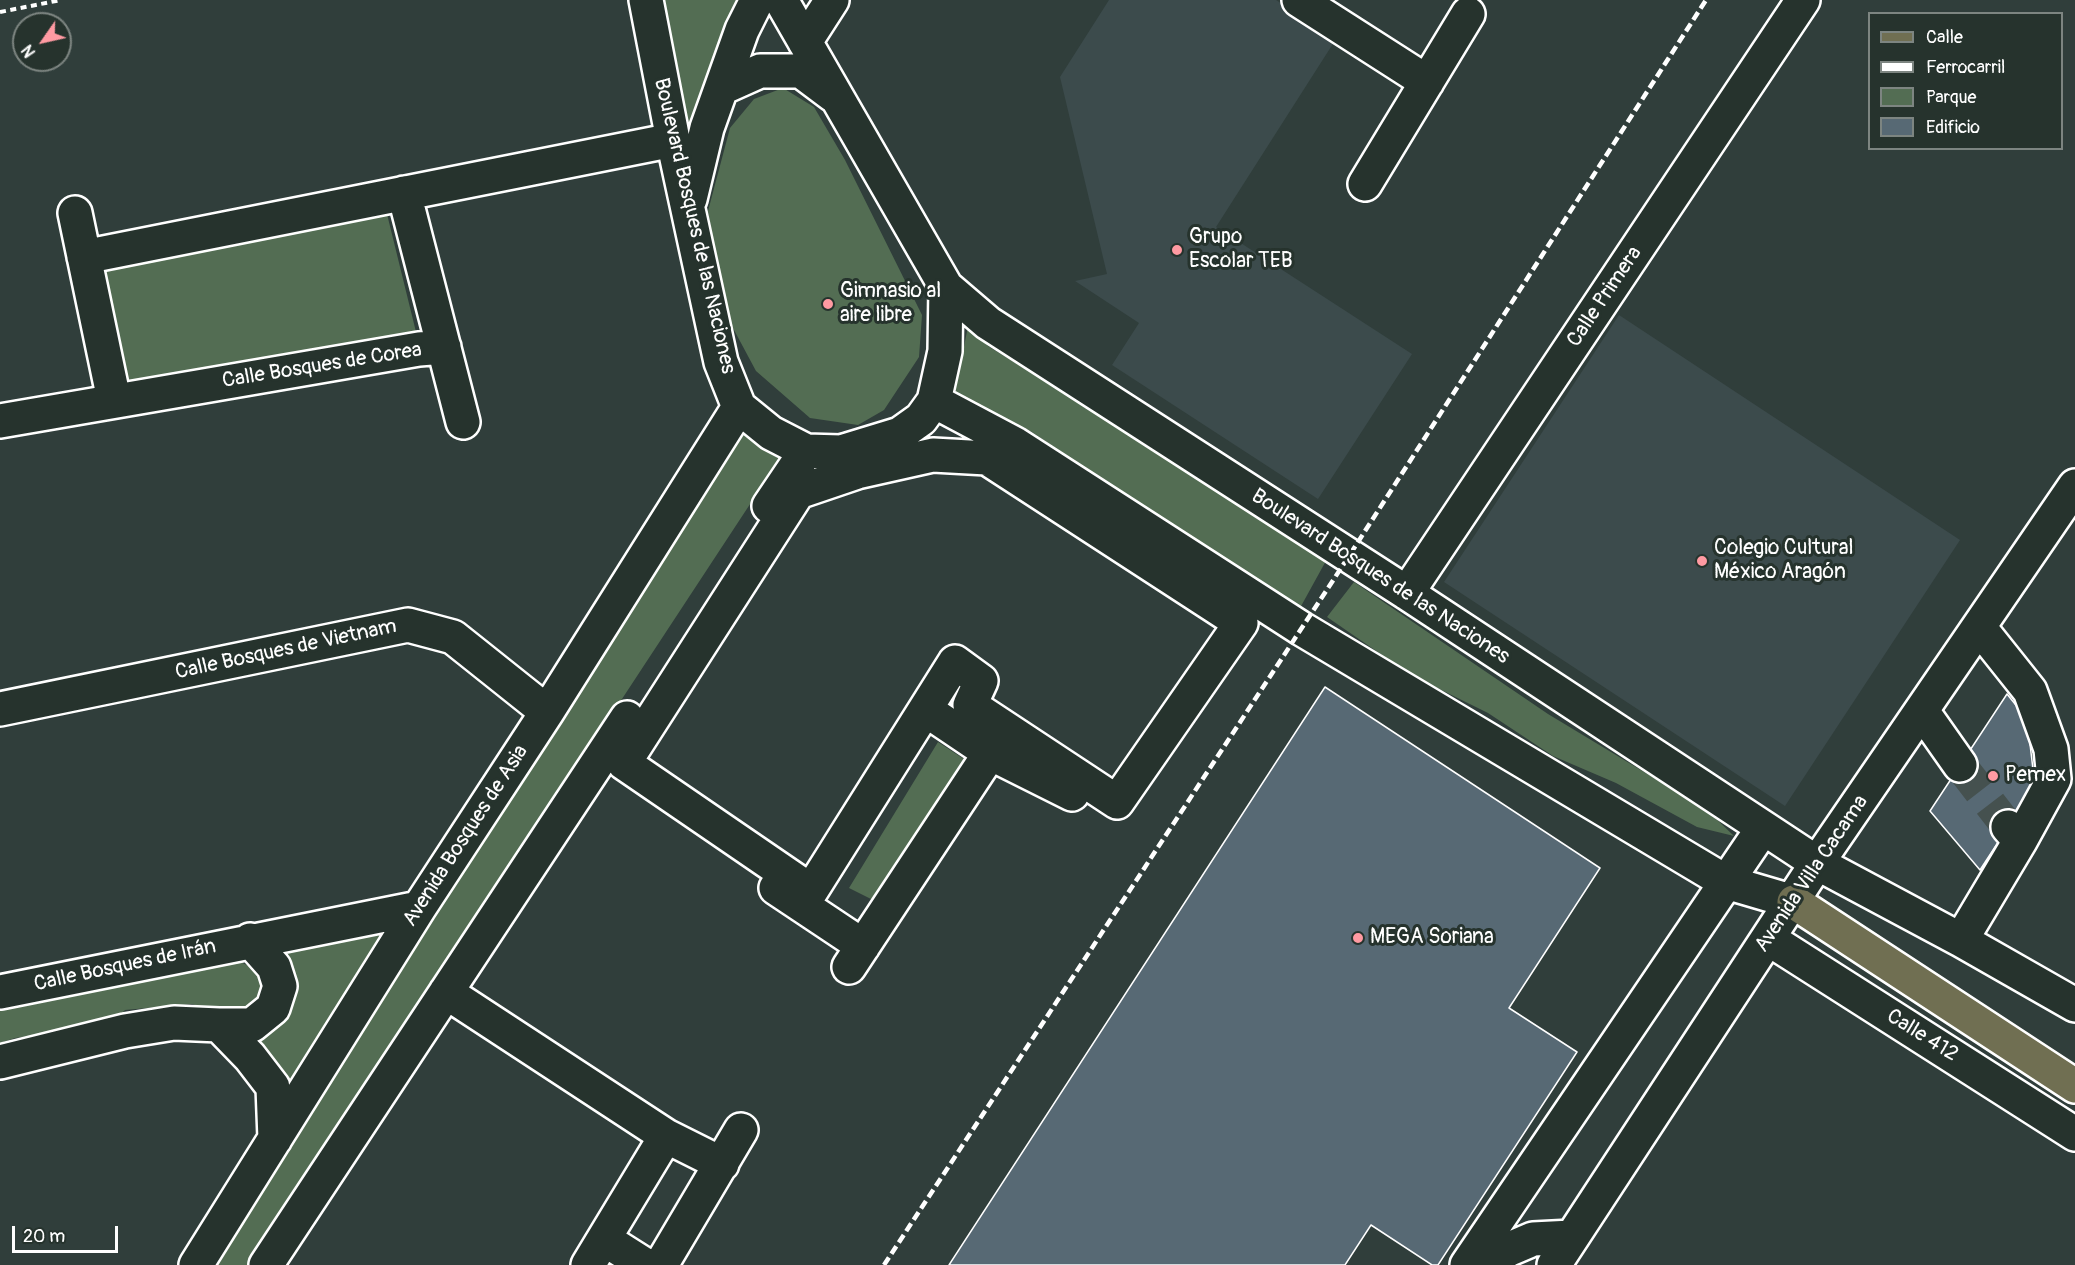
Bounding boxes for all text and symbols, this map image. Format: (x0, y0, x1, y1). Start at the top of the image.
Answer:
north arrow (12, 12, 72, 72)
legend (1868, 12, 2063, 150)
text: Calle (1926, 26, 1963, 49)
text: N (17, 41, 40, 61)
text: Ferrocarril (1926, 56, 2005, 79)
street label: Boulevard Bosques de las Naciones (648, 76, 740, 376)
text: Parque (1926, 86, 1976, 109)
text: Edificio (1926, 116, 1980, 139)
place label: Grupo Escolar TEB (1189, 225, 1293, 275)
street label: Calle Primera (1562, 242, 1648, 352)
marker: Grupo Escolar TEB (1170, 243, 1184, 257)
place label: Gimnasio al aire libre (840, 279, 941, 329)
marker: Gimnasio al aire libre (821, 297, 835, 311)
street label: Calle Bosques de Corea (220, 338, 424, 394)
street label: Boulevard Bosques de las Naciones (1246, 484, 1514, 670)
place label: Colegio Cultural México Aragón (1714, 536, 1854, 586)
marker: Colegio Cultural México Aragón (1695, 554, 1709, 568)
street label: Calle Bosques de Vietnam (173, 614, 399, 686)
street label: Avenida Bosques de Asia (398, 741, 534, 931)
place label: Pemex (2005, 763, 2066, 789)
marker: Pemex (1986, 769, 2000, 783)
street label: Avenida Villa Cacama (1750, 791, 1874, 957)
place label: MEGA Soriana (1370, 925, 1494, 951)
marker: MEGA Soriana (1351, 931, 1365, 945)
street label: Calle Bosques de Irán (32, 934, 218, 998)
street label: Calle 412 (1882, 1004, 1962, 1068)
scale bar (15, 1214, 122, 1252)
text: 20 m (23, 1225, 65, 1248)

